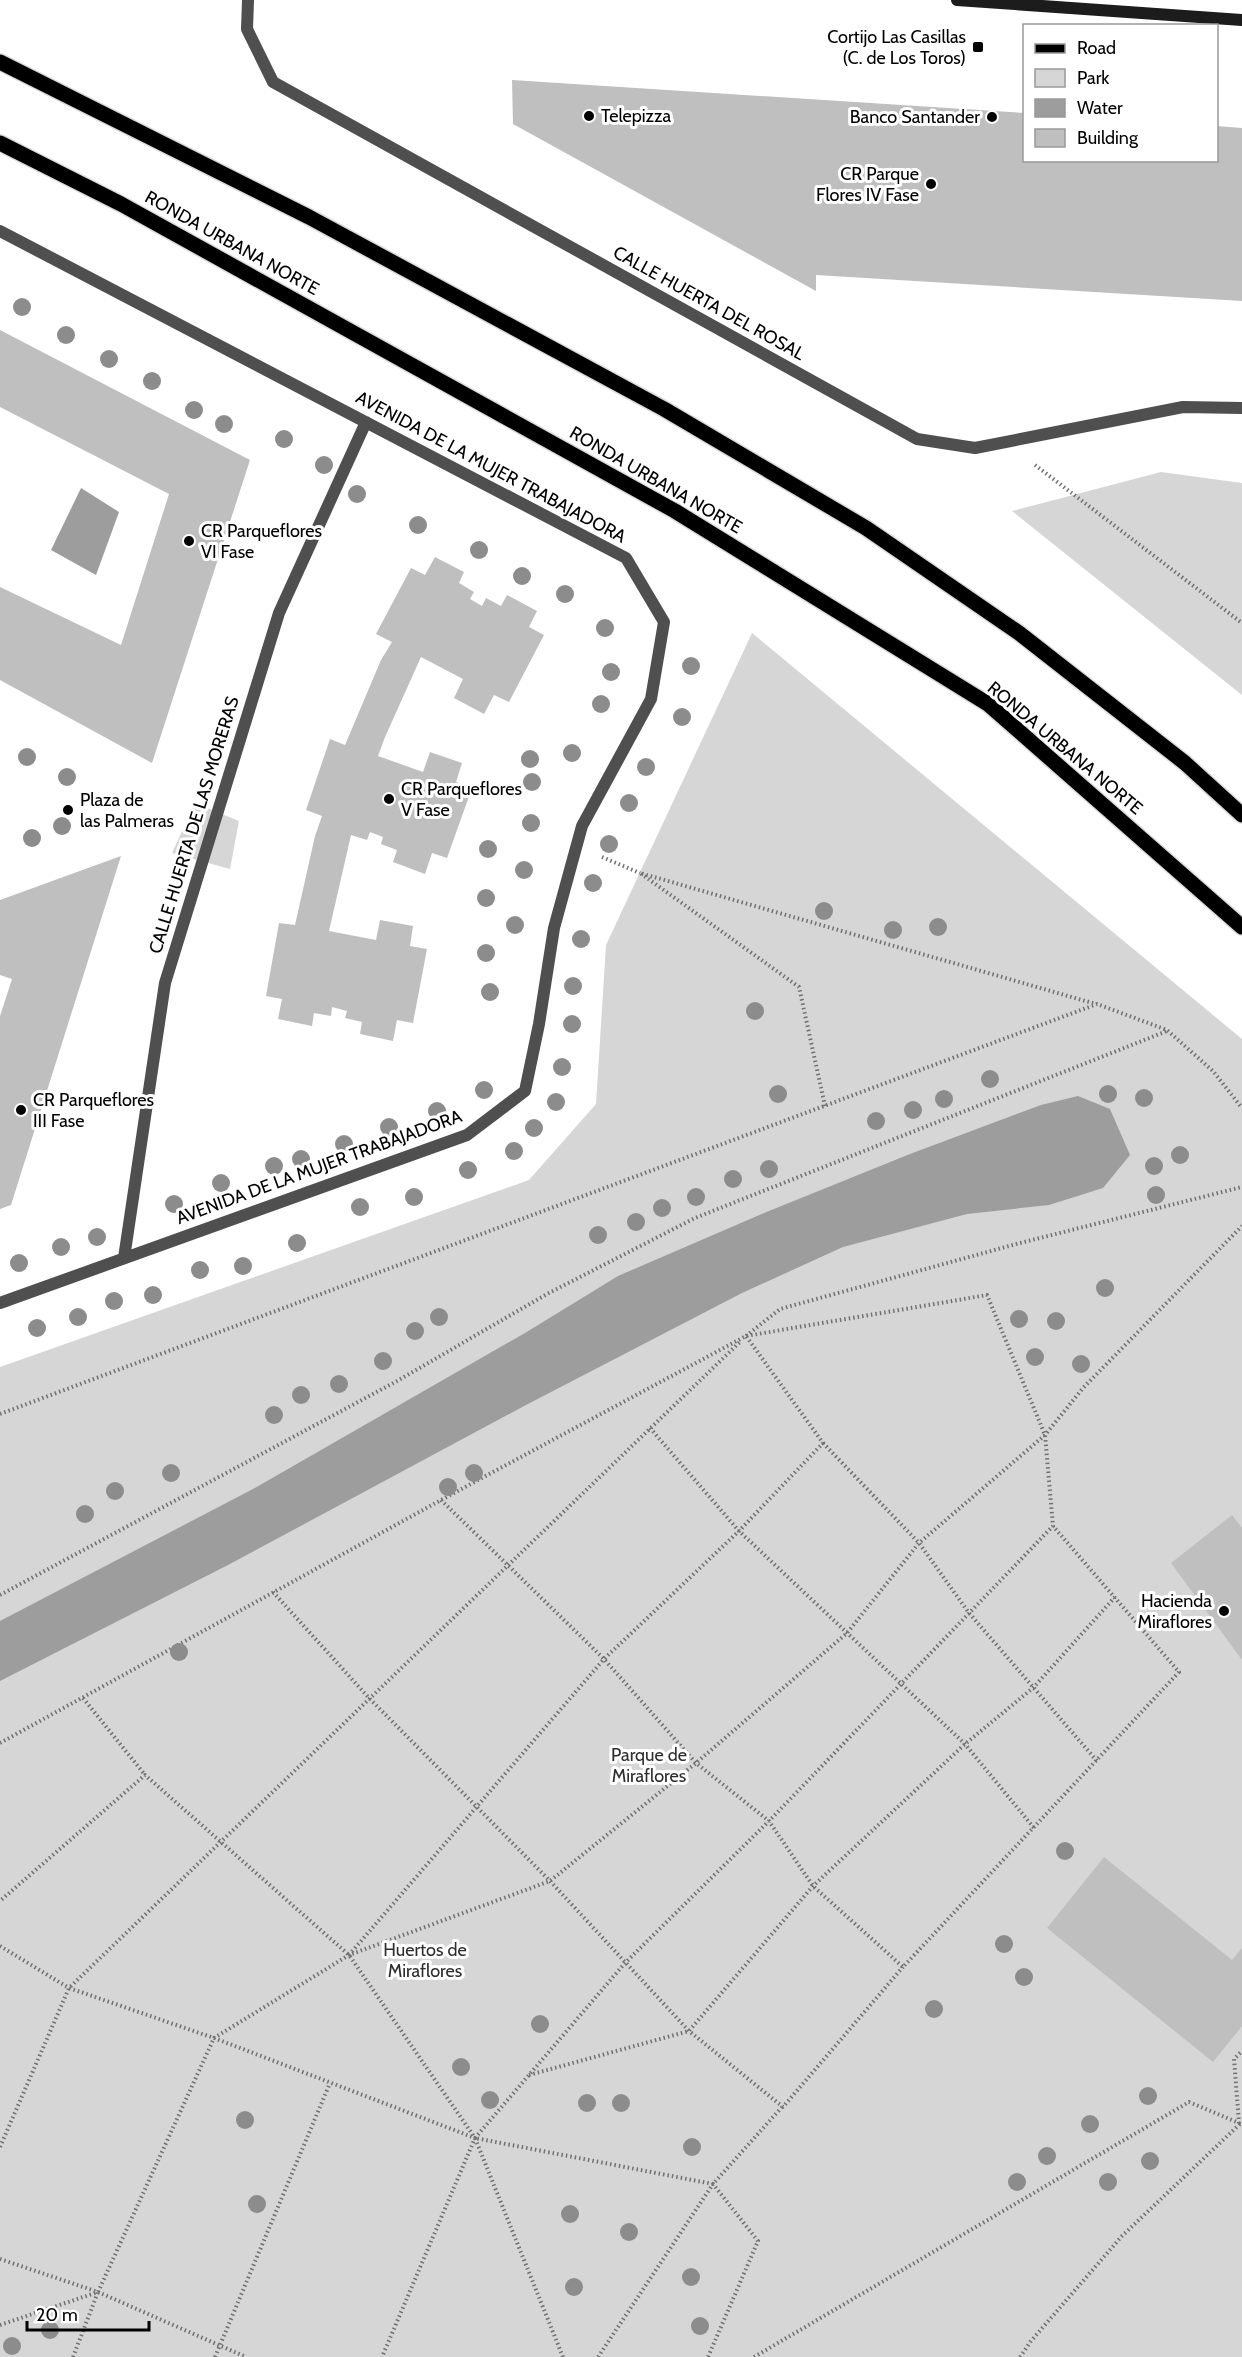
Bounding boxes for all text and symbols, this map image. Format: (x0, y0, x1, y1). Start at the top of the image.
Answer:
legend (1023, 24, 1218, 162)
place label: Cortijo Las Casillas (C. de Los Toros) (827, 26, 966, 69)
text: Road (1077, 37, 1116, 59)
marker: Cortijo Las Casillas (C. de Los Toros) (971, 40, 985, 54)
text: Park (1077, 67, 1110, 89)
text: Water (1077, 97, 1123, 119)
place label: Telepizza (601, 105, 672, 127)
place label: Banco Santander (850, 106, 980, 128)
marker: Telepizza (582, 109, 596, 123)
marker: Banco Santander (985, 110, 999, 124)
text: Building (1077, 127, 1139, 149)
place label: CR Parque Flores IV Fase (816, 163, 919, 206)
marker: CR Parque Flores IV Fase (924, 177, 938, 191)
street label: RONDA URBANA NORTE (141, 186, 323, 300)
street label: CALLE HUERTA DEL ROSAL (609, 241, 809, 365)
street label: AVENIDA DE LA MUJER TRABAJADORA (352, 386, 630, 548)
street label: RONDA URBANA NORTE (566, 422, 746, 538)
place label: CR Parqueflores VI Fase (201, 520, 322, 563)
marker: CR Parqueflores VI Fase (182, 534, 196, 548)
street label: RONDA URBANA NORTE (983, 677, 1147, 819)
street label: CALLE HUERTA DE LAS MORERAS (144, 694, 244, 956)
place label: CR Parqueflores V Fase (401, 778, 522, 821)
place label: Plaza de las Palmeras (80, 789, 174, 832)
marker: CR Parqueflores V Fase (382, 792, 396, 806)
marker: Plaza de las Palmeras (61, 803, 75, 817)
place label: CR Parqueflores III Fase (33, 1089, 154, 1132)
marker: CR Parqueflores III Fase (14, 1103, 28, 1117)
street label: AVENIDA DE LA MUJER TRABAJADORA (173, 1105, 465, 1229)
place label: Hacienda Miraflores (1137, 1590, 1212, 1633)
marker: Hacienda Miraflores (1217, 1604, 1231, 1618)
park label: Parque de Miraflores (611, 1744, 687, 1787)
park label: Huertos de Miraflores (383, 1939, 467, 1982)
scale bar (27, 2294, 148, 2332)
text: 20 m (36, 2304, 78, 2326)

